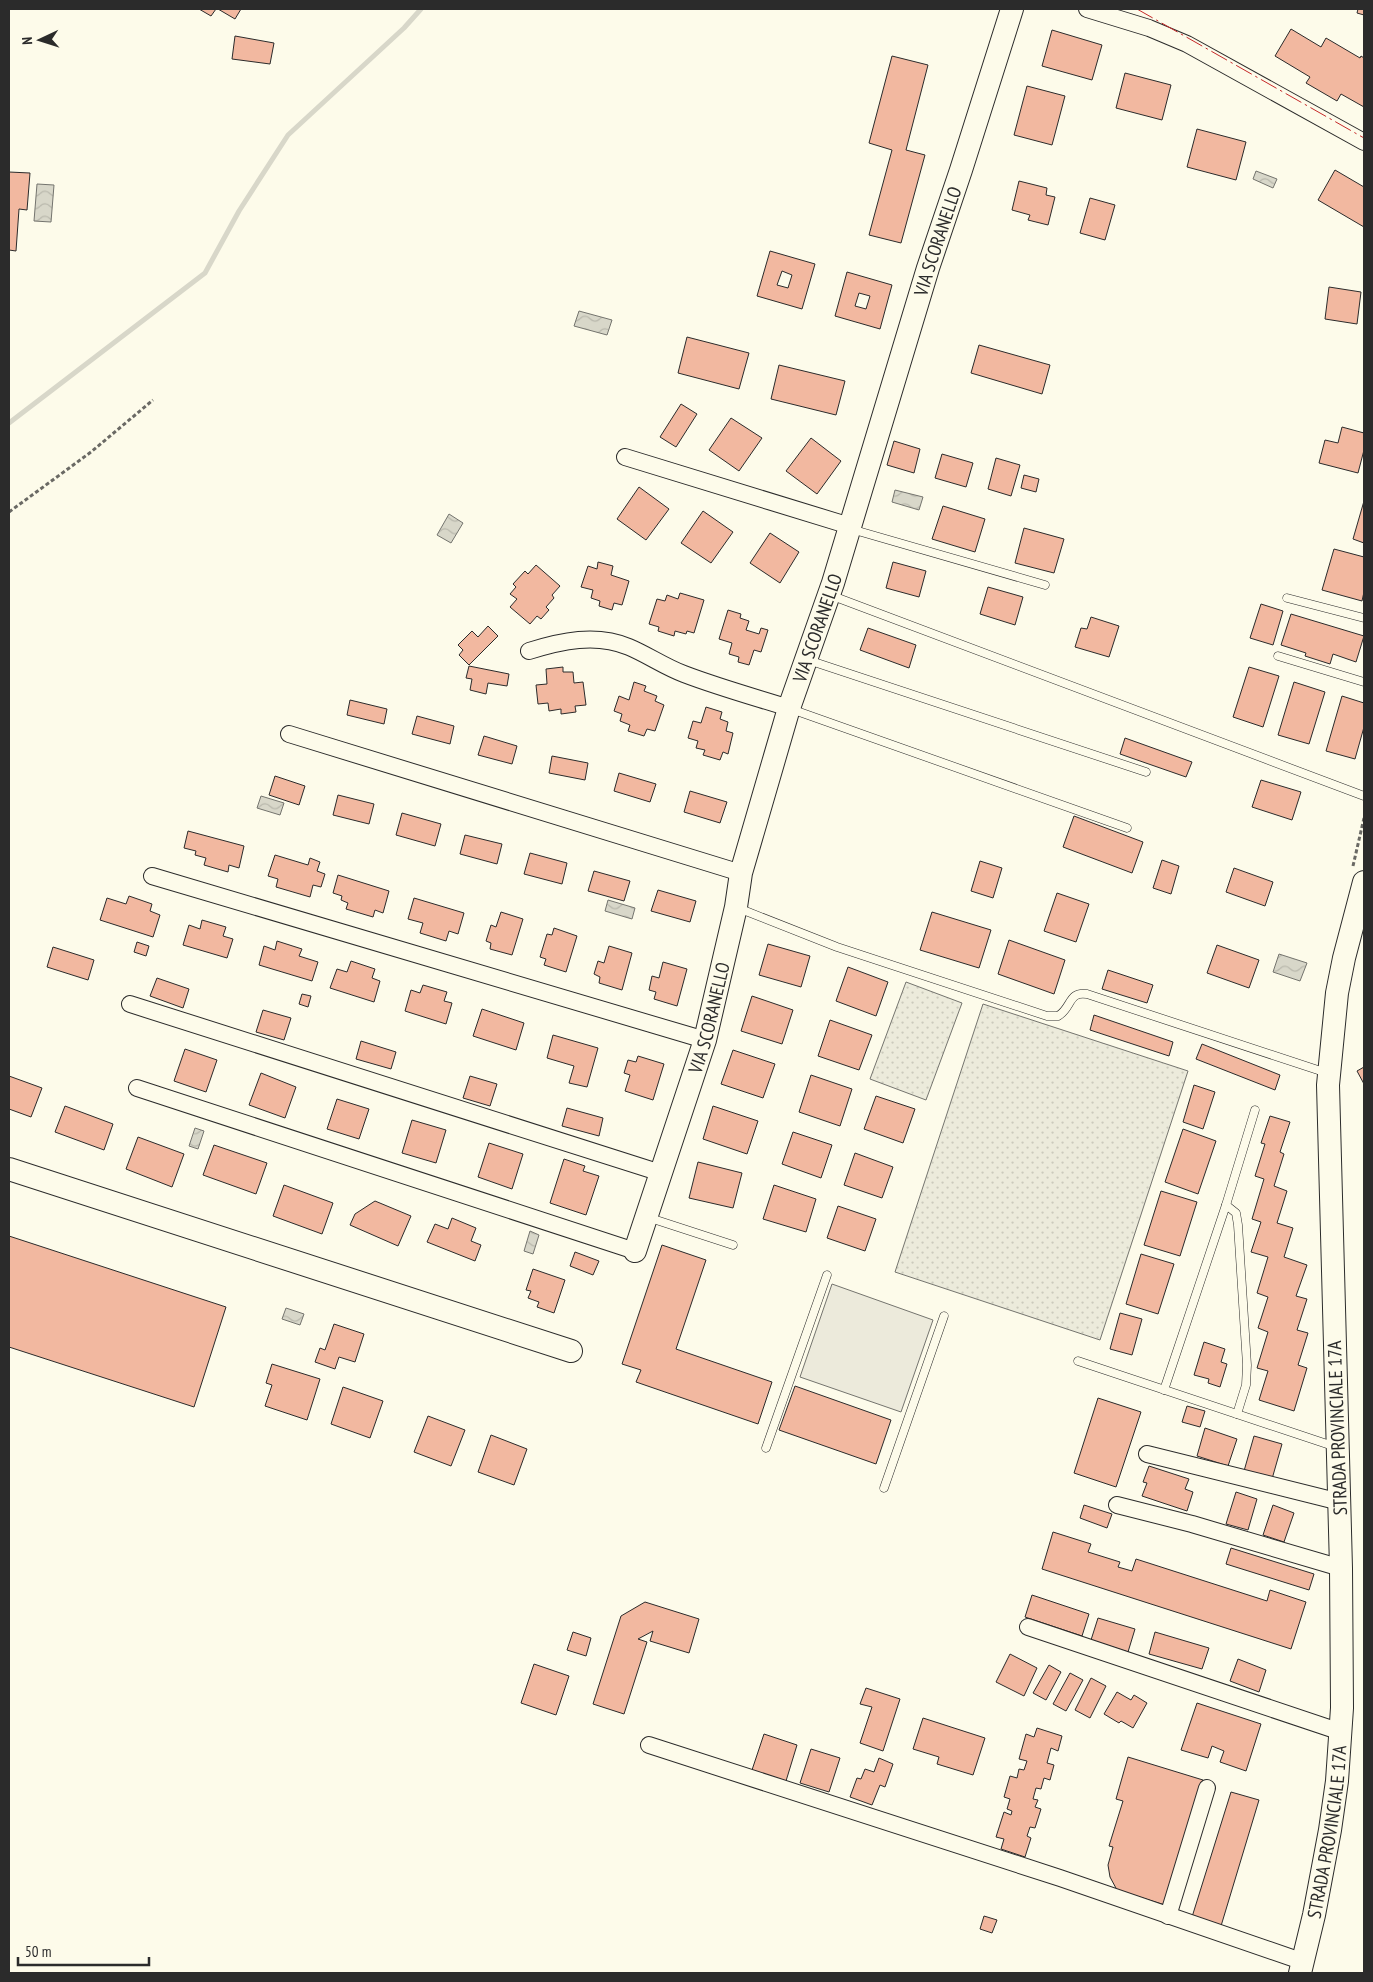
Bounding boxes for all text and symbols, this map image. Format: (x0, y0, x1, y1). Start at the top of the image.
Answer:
north arrow (15, 15, 65, 65)
text: N (18, 37, 36, 45)
street label: VIA SCORANELLO (908, 183, 967, 300)
street label: VIA SCORANELLO (787, 571, 847, 686)
street label: VIA SCORANELLO (683, 960, 735, 1077)
street label: STRADA PROVINCIALE 17A (1322, 1340, 1352, 1516)
street label: STRADA PROVINCIALE 17A (1302, 1744, 1351, 1920)
scale bar (18, 1934, 149, 1966)
text: 50 m (25, 1942, 51, 1961)

